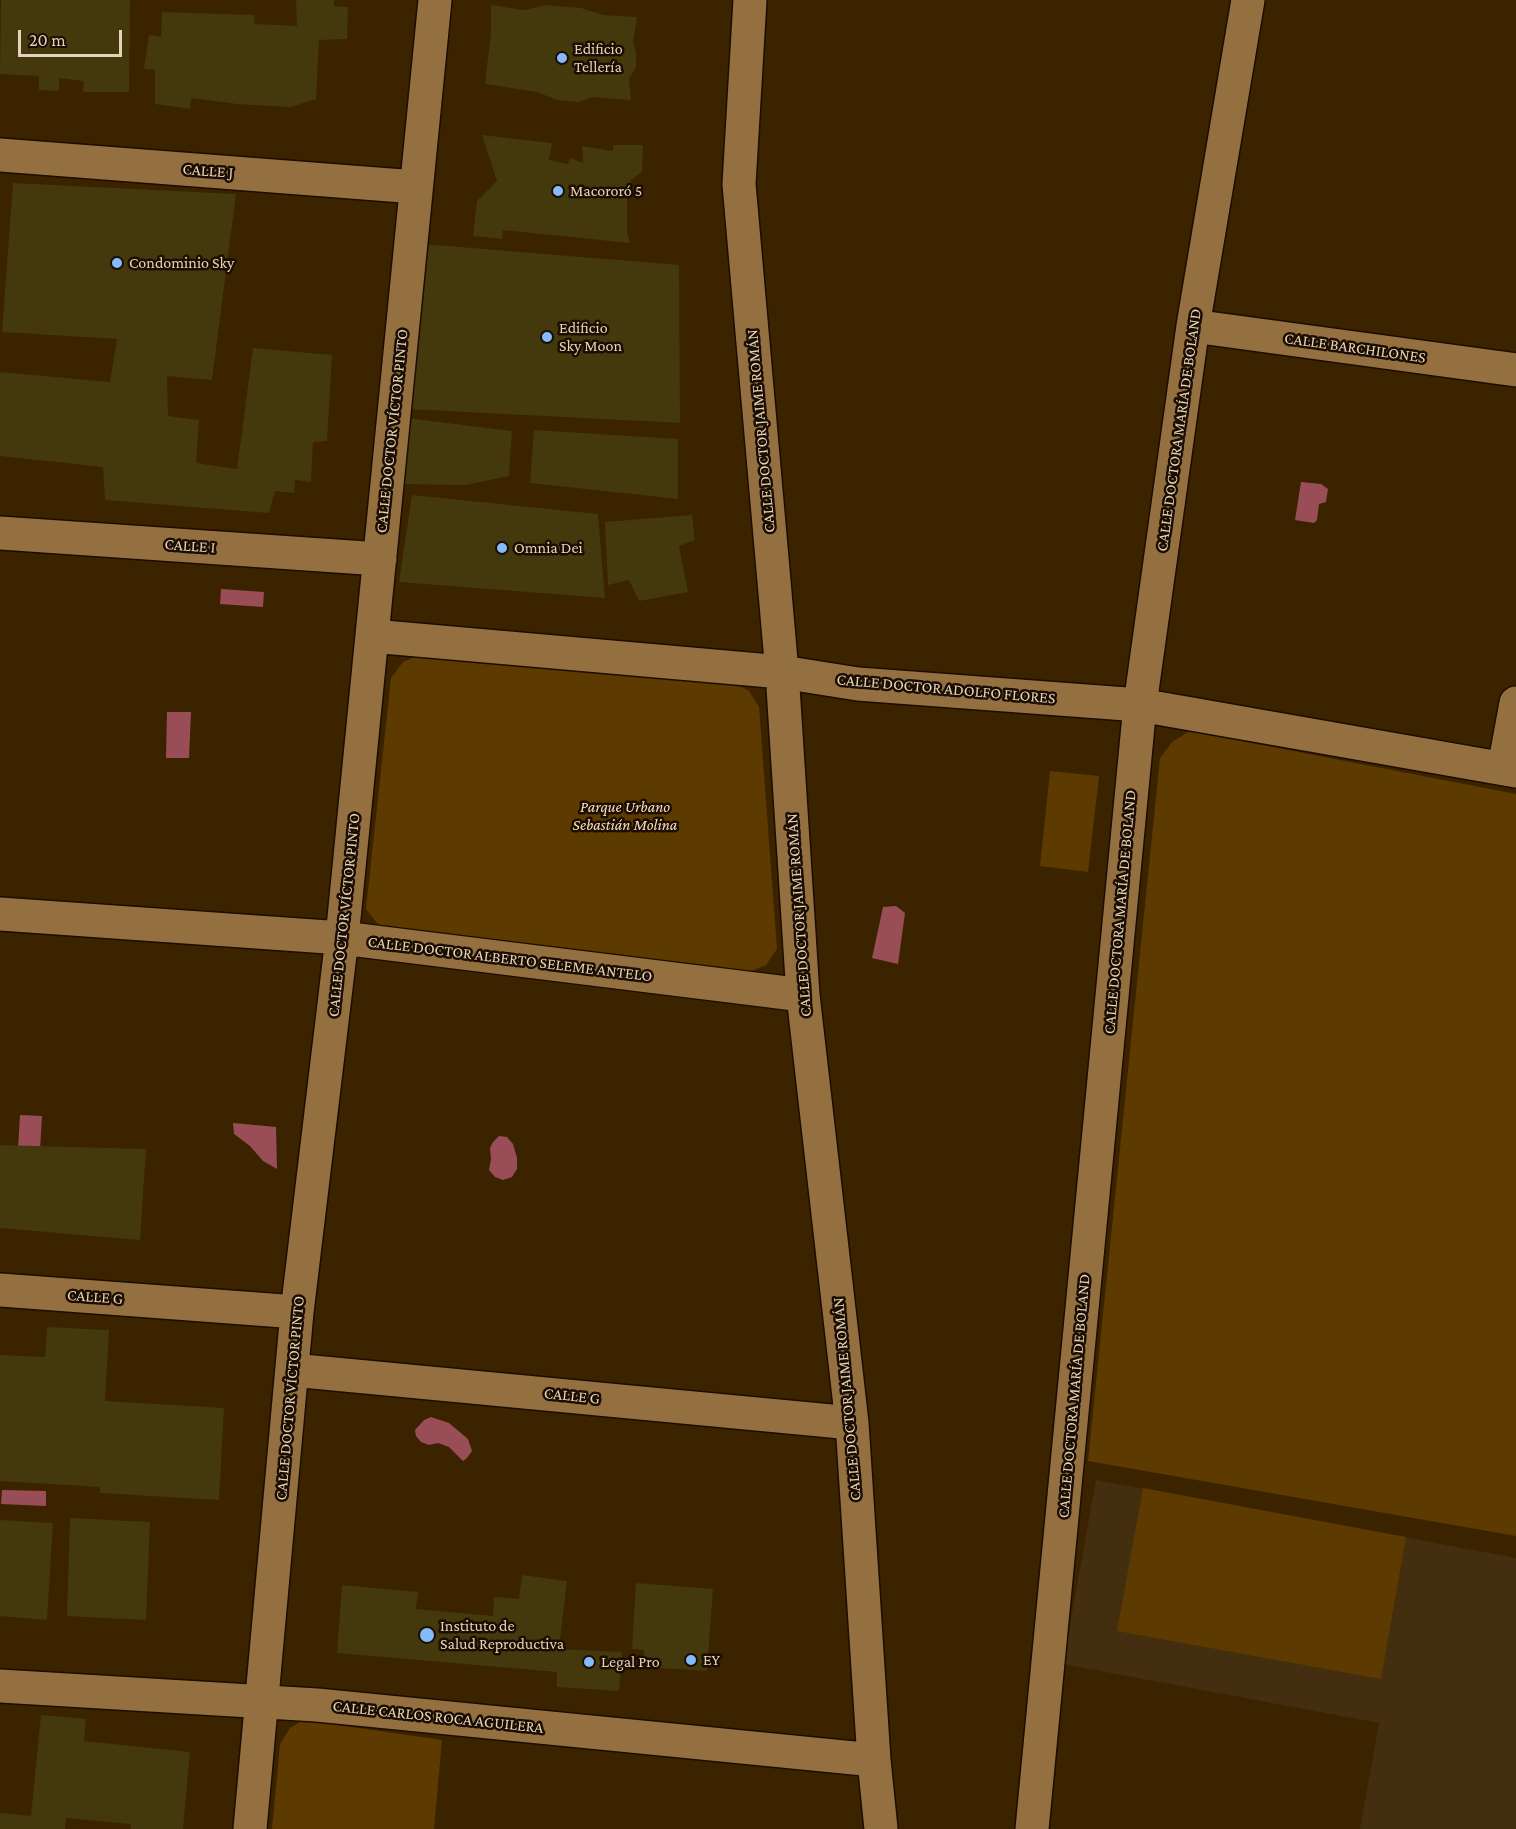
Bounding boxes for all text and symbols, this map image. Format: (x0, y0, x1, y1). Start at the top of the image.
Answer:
scale bar (21, 18, 124, 56)
text: 20 m (29, 30, 66, 50)
place label: Edificio Tellería (574, 39, 623, 77)
marker: Edificio Tellería (555, 51, 569, 65)
street label: CALLE J (182, 160, 234, 182)
place label: Macororó 5 (570, 181, 642, 201)
marker: Macororó 5 (551, 184, 565, 198)
place label: Condominio Sky (129, 253, 234, 273)
marker: Condominio Sky (110, 256, 124, 270)
street label: CALLE DOCTORA MARÍA DE BOLAND (1152, 307, 1206, 553)
place label: Edificio Sky Moon (559, 318, 622, 356)
street label: CALLE DOCTOR VÍCTOR PINTO (372, 328, 412, 534)
street label: CALLE DOCTOR JAIME ROMÁN (743, 329, 779, 533)
street label: CALLE BARCHILONES (1283, 329, 1427, 367)
marker: Edificio Sky Moon (540, 330, 554, 344)
street label: CALLE I (164, 535, 216, 557)
place label: Omnia Dei (514, 538, 583, 558)
marker: Omnia Dei (495, 541, 509, 555)
street label: CALLE DOCTOR ADOLFO FLORES (836, 670, 1056, 708)
street label: CALLE DOCTORA MARÍA DE BOLAND (1100, 789, 1140, 1035)
park label: Parque Urbano Sebastián Molina (573, 797, 677, 835)
street label: CALLE DOCTOR VÍCTOR PINTO (324, 812, 364, 1018)
street label: CALLE DOCTOR JAIME ROMÁN (782, 813, 816, 1017)
street label: CALLE DOCTOR ALBERTO SELEME ANTELO (367, 932, 653, 986)
street label: CALLE DOCTORA MARÍA DE BOLAND (1054, 1273, 1094, 1519)
street label: CALLE G (66, 1285, 124, 1309)
street label: CALLE DOCTOR VÍCTOR PINTO (271, 1295, 309, 1501)
street label: CALLE DOCTOR JAIME ROMÁN (829, 1297, 865, 1501)
street label: CALLE G (543, 1384, 601, 1408)
place label: Instituto de Salud Reproductiva (440, 1616, 564, 1654)
marker: Instituto de Salud Reproductiva (418, 1626, 436, 1644)
place label: EY (703, 1650, 720, 1670)
place label: Legal Pro (601, 1652, 660, 1672)
marker: EY (684, 1653, 698, 1667)
marker: Legal Pro (582, 1655, 596, 1669)
street label: CALLE CARLOS ROCA AGUILERA (332, 1696, 544, 1738)

